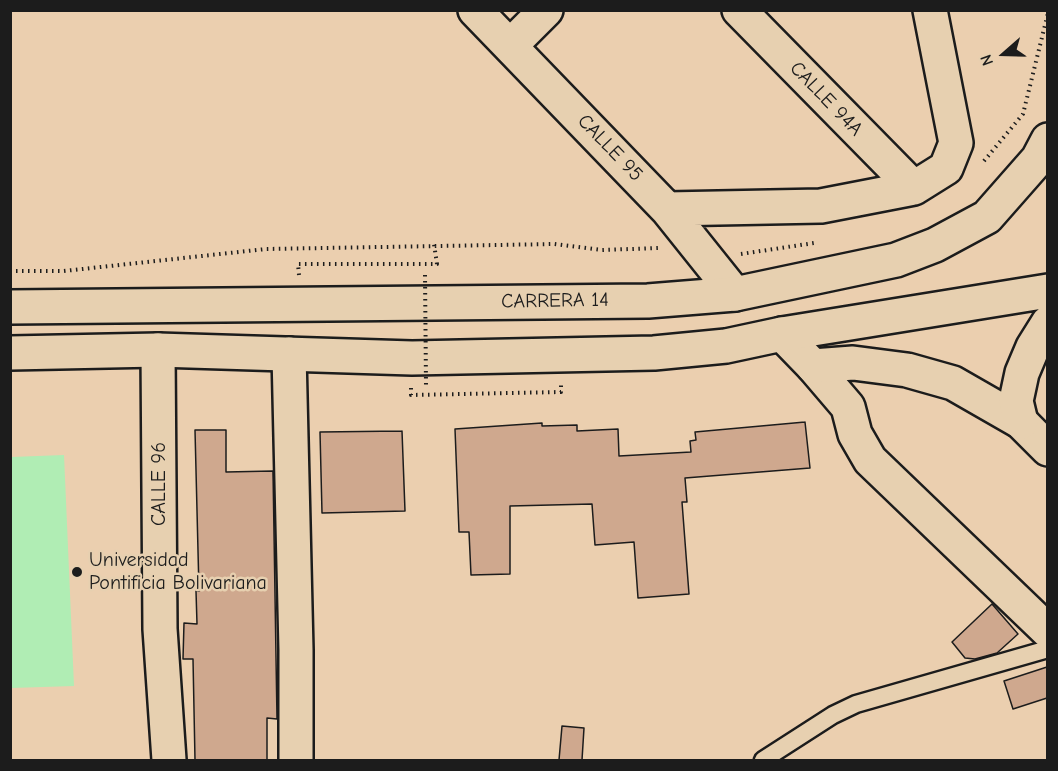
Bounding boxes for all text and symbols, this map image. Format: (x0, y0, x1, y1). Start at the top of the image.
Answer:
north arrow (974, 24, 1034, 84)
text: N (977, 52, 997, 68)
street label: CALLE 94A (785, 57, 867, 141)
street label: CALLE 95 (572, 109, 648, 187)
street label: CARRERA 14 (501, 288, 609, 314)
street label: CALLE 96 (147, 442, 171, 526)
place label: Universidad Pontificia Bolivariana (89, 548, 267, 595)
marker: Universidad Pontificia Bolivariana (70, 565, 84, 579)

